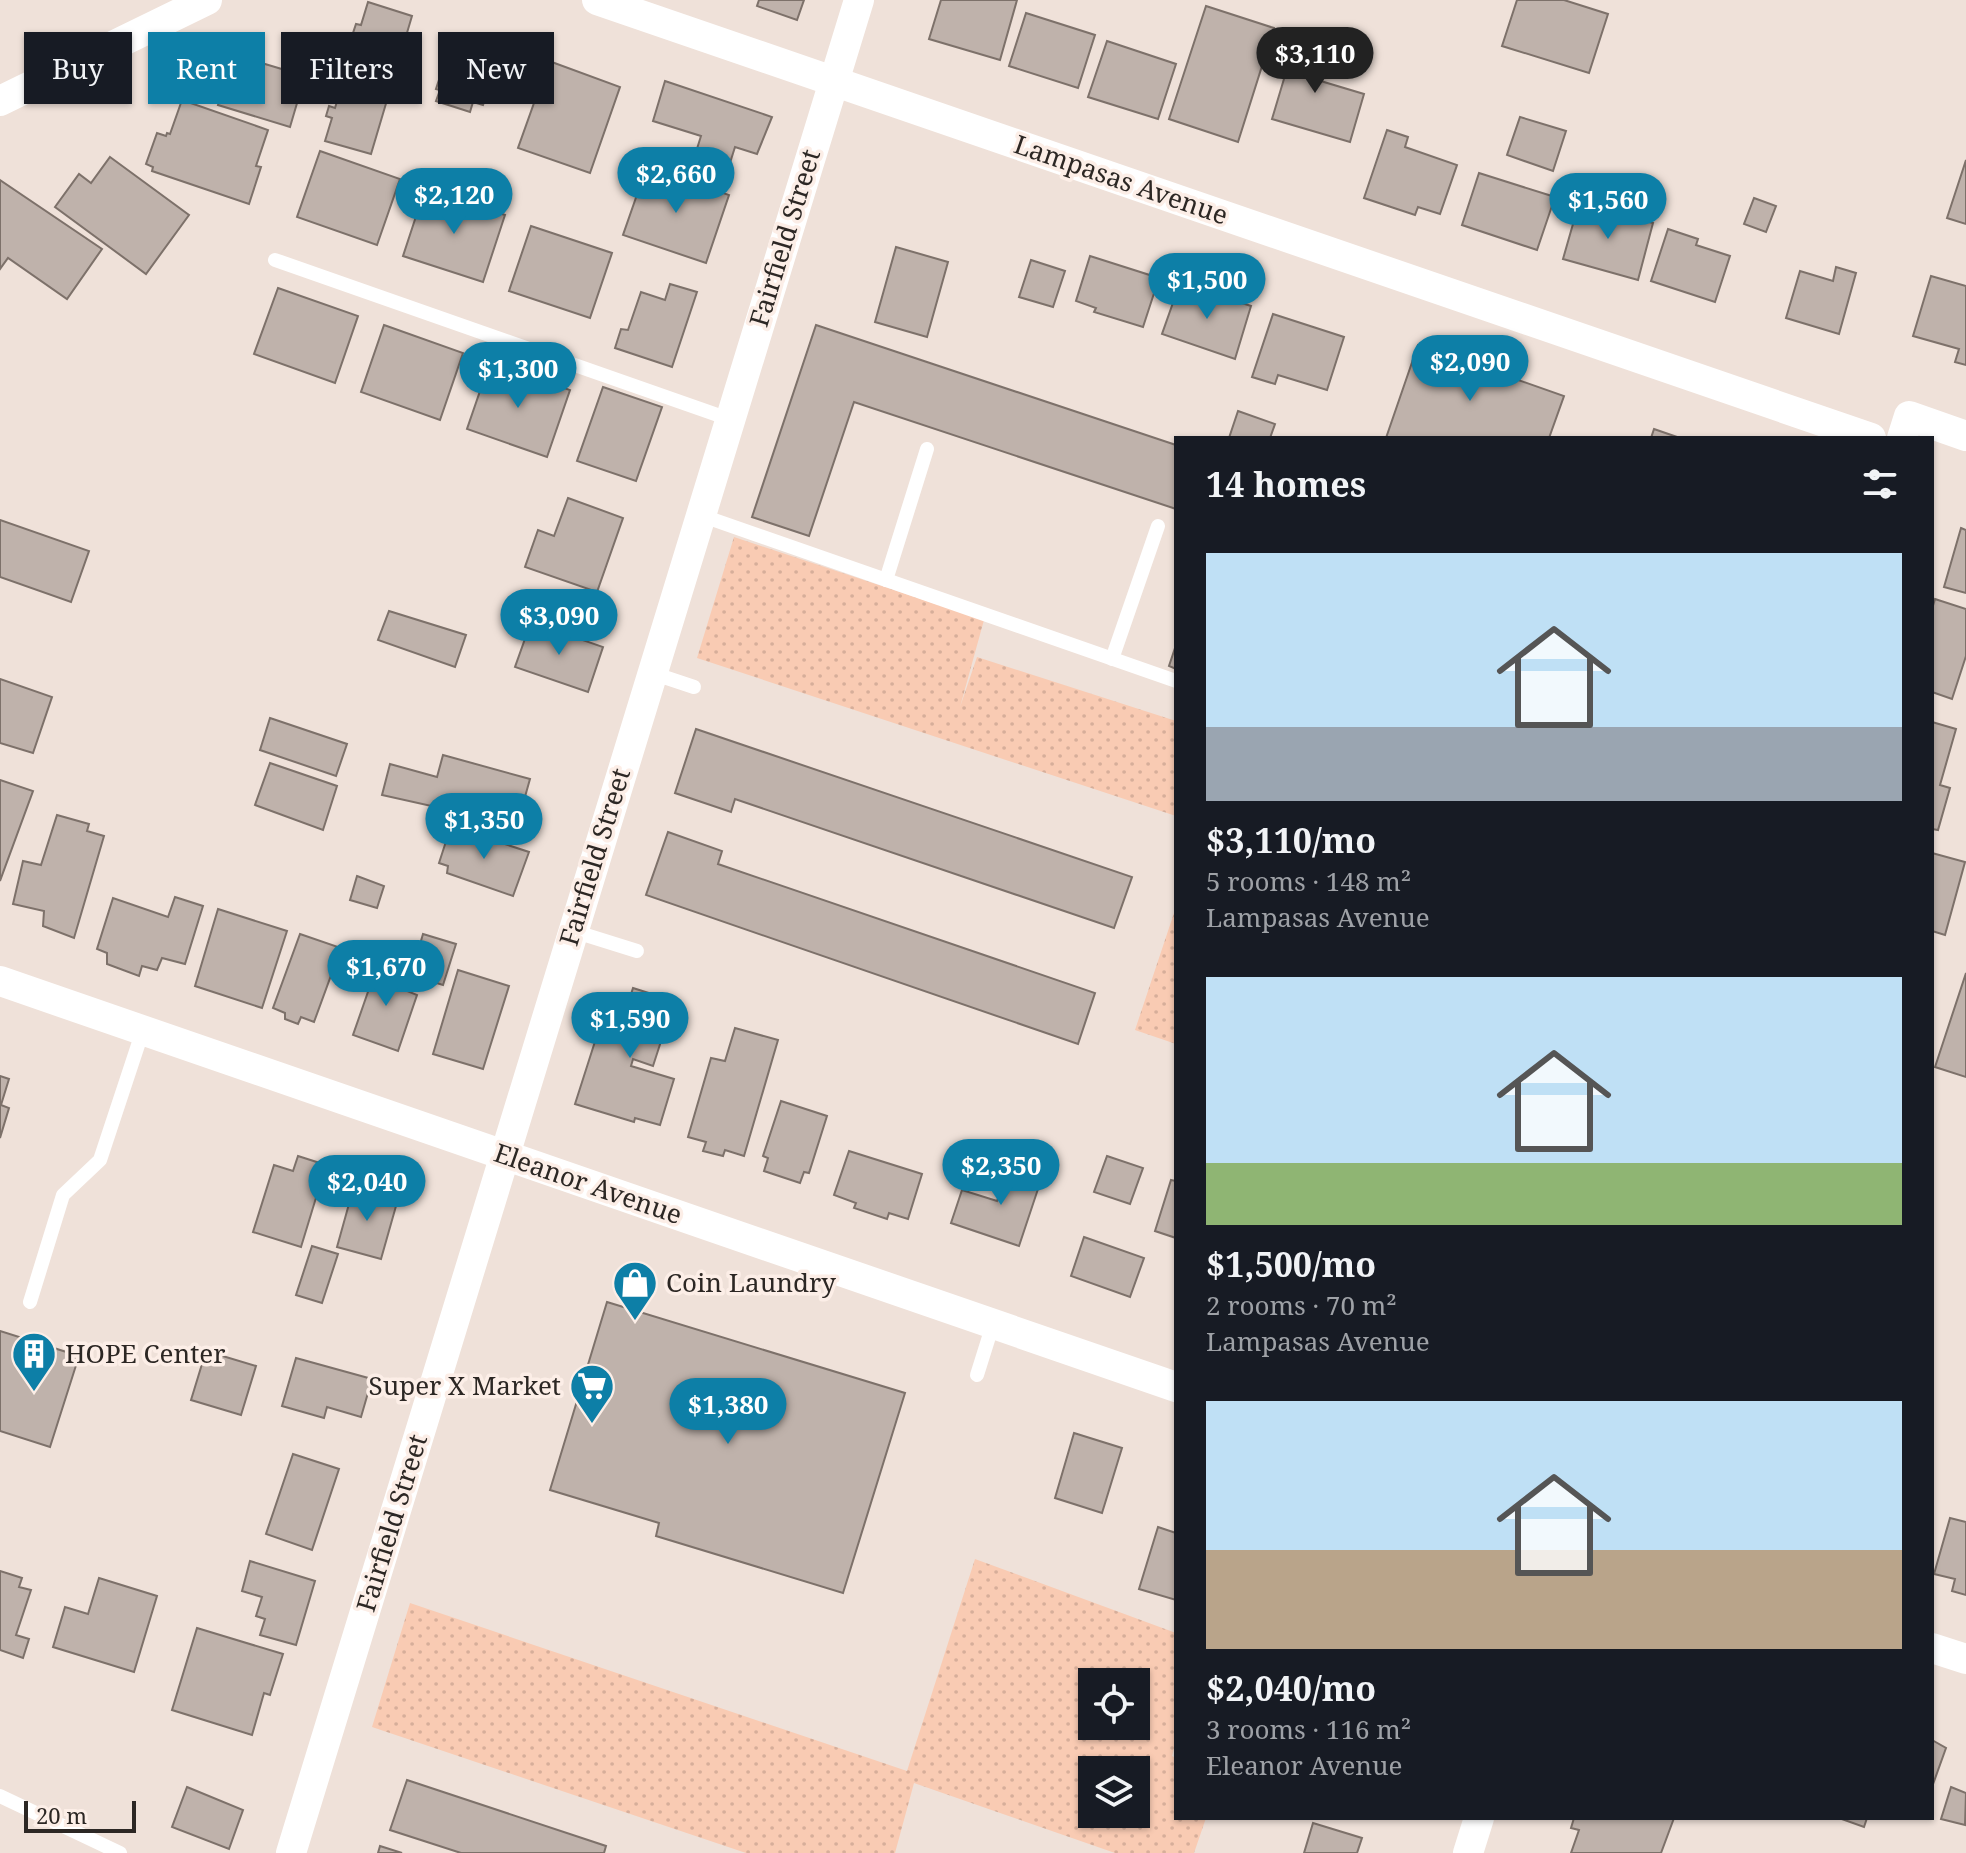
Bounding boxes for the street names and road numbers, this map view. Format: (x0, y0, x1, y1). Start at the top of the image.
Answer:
street label: Lampasas Avenue (1010, 126, 1233, 233)
street label: Fairfield Street (740, 144, 828, 331)
street label: Fairfield Street (550, 763, 638, 950)
street label: Eleanor Avenue (490, 1134, 687, 1232)
street label: Fairfield Street (347, 1429, 435, 1616)

